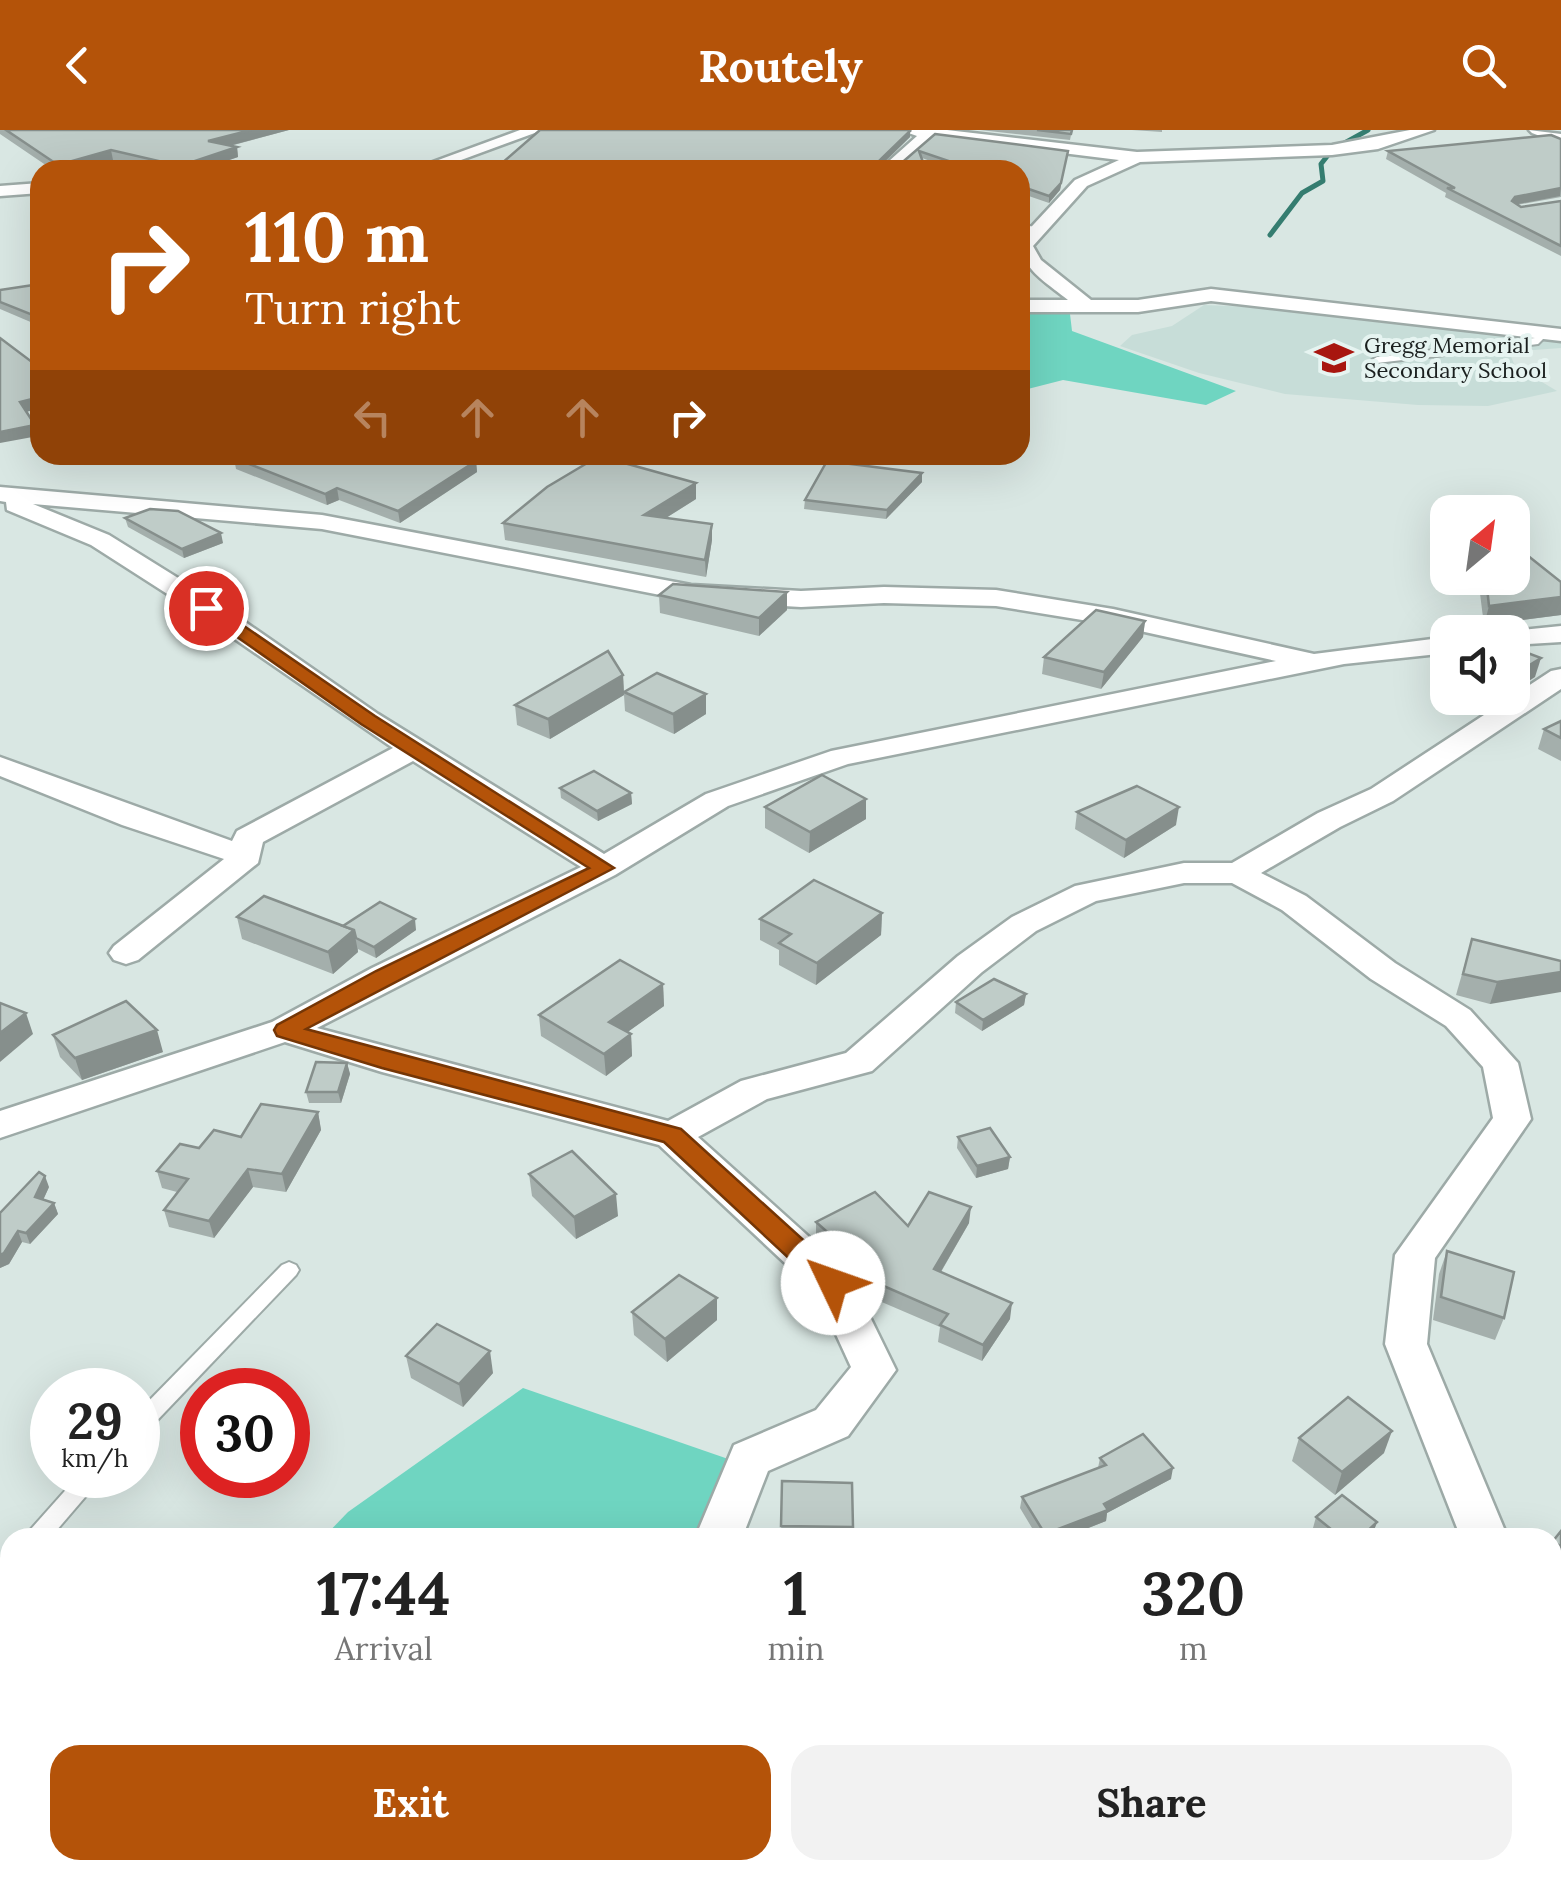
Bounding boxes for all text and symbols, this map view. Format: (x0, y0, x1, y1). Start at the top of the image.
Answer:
text: Routely (698, 37, 863, 94)
icon: back (50, 38, 105, 93)
icon: search (1456, 38, 1511, 93)
text: 110 m (245, 192, 429, 281)
icon: right (80, 200, 210, 330)
text: Turn right (245, 279, 461, 336)
place label: Gregg Memorial Secondary School (1364, 331, 1547, 384)
school or university icon: Gregg Memorial Secondary School (1313, 337, 1355, 379)
icon: left (345, 390, 400, 445)
icon: ahead (450, 390, 505, 445)
icon: ahead (555, 390, 610, 445)
icon: right (660, 390, 715, 445)
north arrow (1430, 495, 1530, 595)
map controls (1430, 495, 1530, 715)
pin (164, 566, 249, 651)
icon: arrive (179, 581, 234, 636)
button: sound (1430, 615, 1530, 715)
position arrow (781, 1231, 885, 1335)
speed limit sign: 30 (180, 1368, 310, 1498)
text: 29 (67, 1389, 123, 1453)
text: km/h (61, 1442, 129, 1474)
text: 17:44 (317, 1555, 451, 1631)
text: 1 (784, 1555, 808, 1631)
text: 320 (1141, 1555, 1245, 1631)
text: Arrival (335, 1628, 433, 1669)
text: min (767, 1628, 825, 1669)
text: m (1179, 1628, 1208, 1669)
button: Exit (50, 1745, 771, 1860)
button: Share (791, 1745, 1512, 1860)

